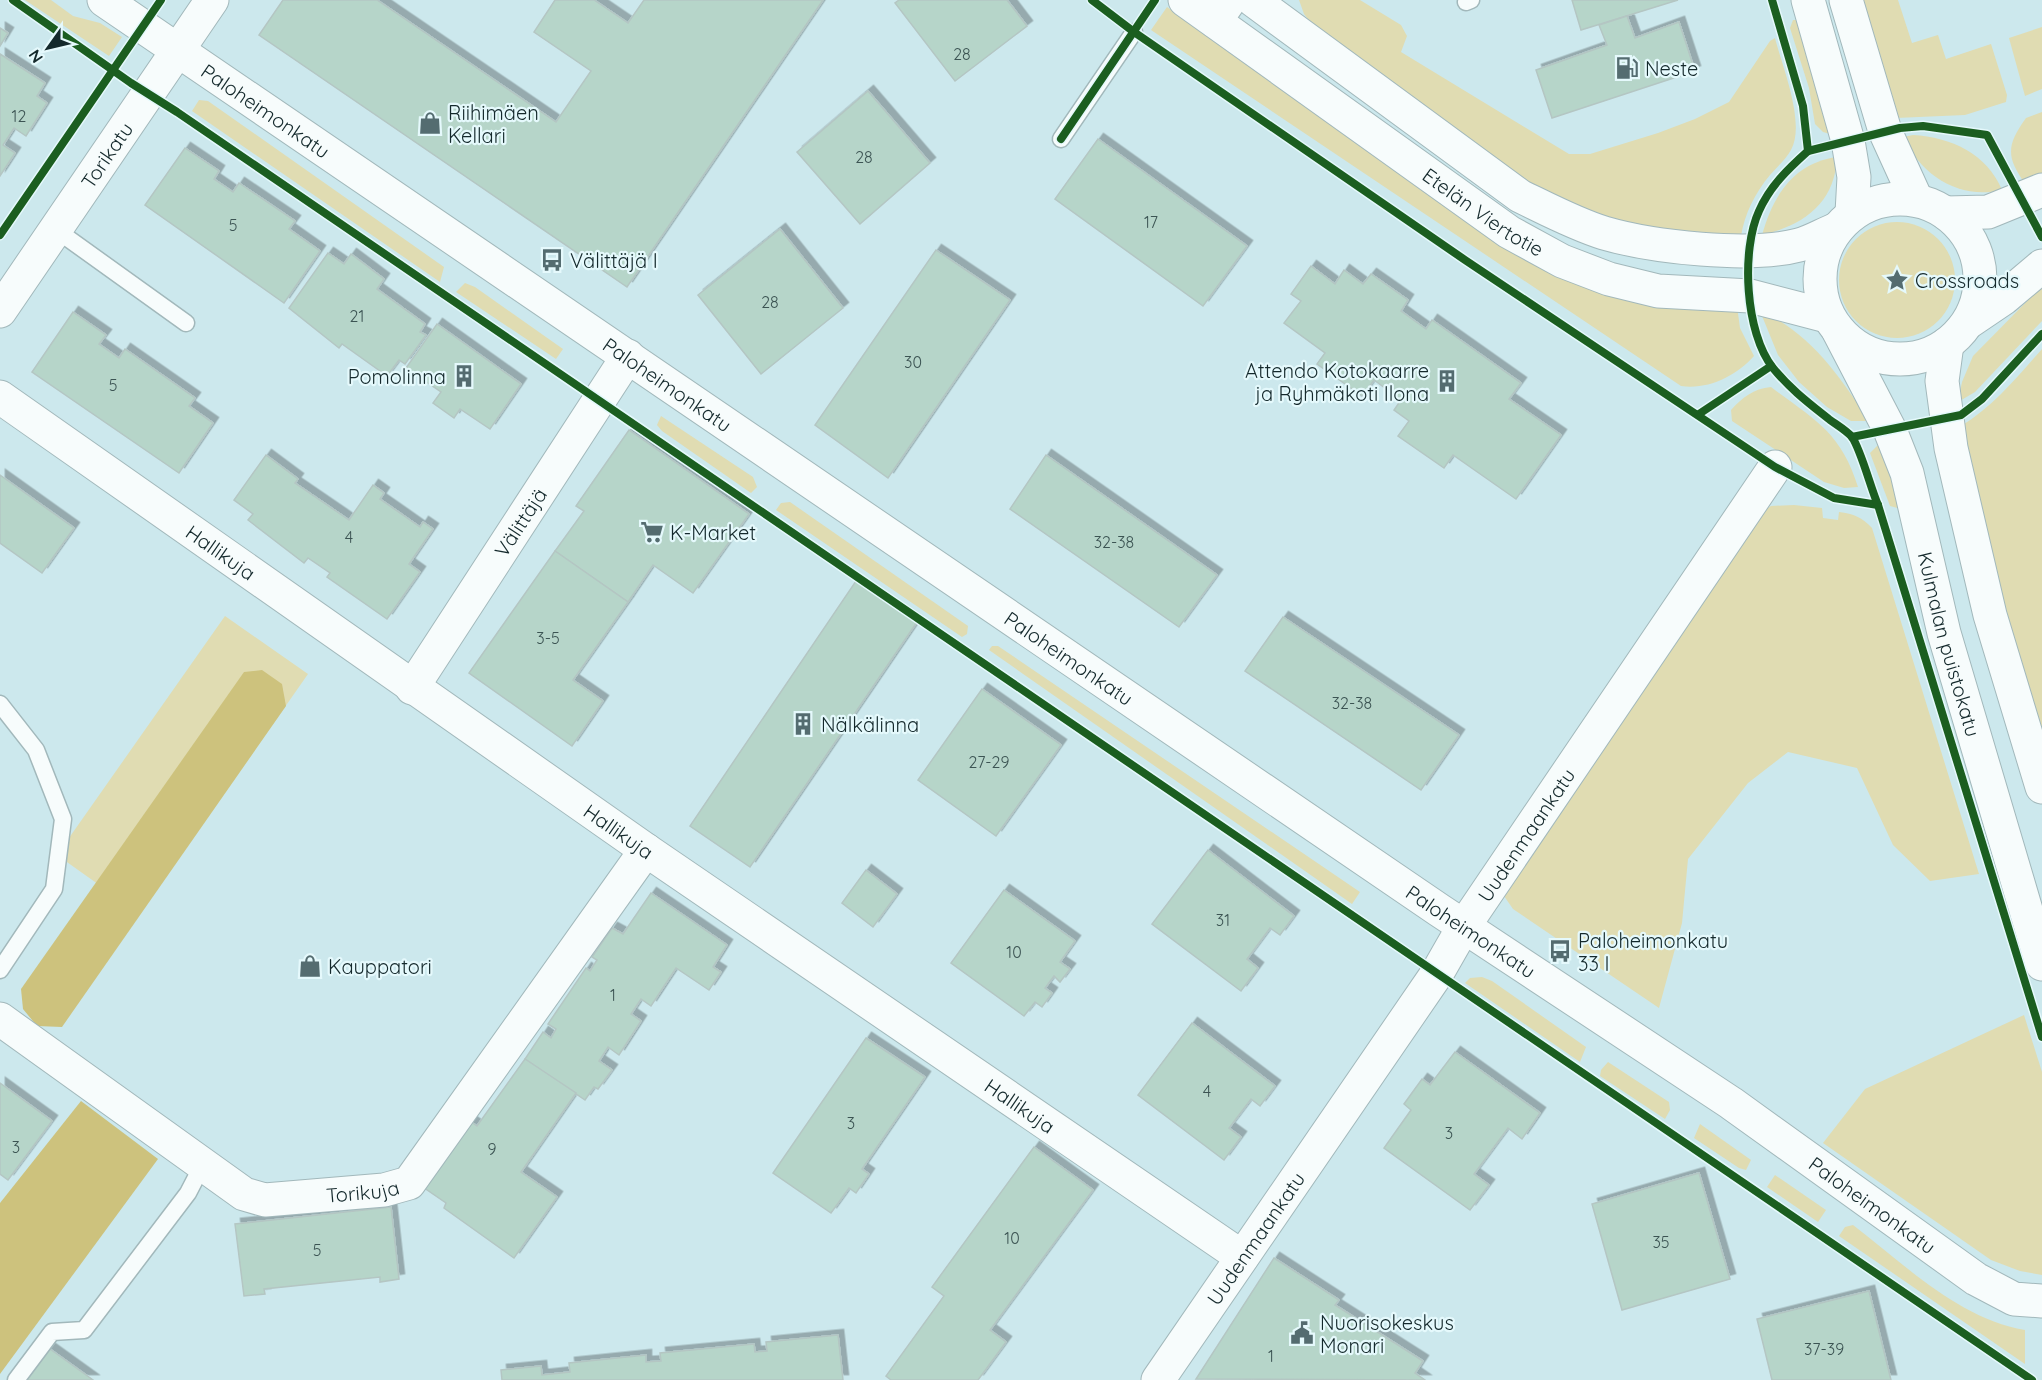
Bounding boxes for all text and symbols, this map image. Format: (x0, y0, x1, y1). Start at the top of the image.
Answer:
north arrow (18, 18, 78, 78)
house number: 28 (953, 44, 971, 64)
text: N (24, 46, 47, 67)
fuel station icon: Neste (1614, 55, 1640, 81)
place label: Neste (1645, 56, 1698, 81)
street label: Paloheimonkatu (197, 58, 335, 163)
place label: Riihimäen Kellari (448, 100, 539, 148)
house number: 12 (12, 106, 27, 126)
shop icon: Riihimäen Kellari (417, 110, 443, 136)
street label: Torikatu (75, 117, 138, 193)
house number: 28 (855, 147, 873, 167)
street label: Etelän Viertotie (1418, 162, 1548, 261)
house number: 17 (1144, 212, 1158, 232)
house number: 5 (229, 215, 237, 235)
bus stop icon: Välittäjä I (539, 247, 565, 273)
place label: Välittäjä I (570, 248, 658, 273)
place icon: Crossroads (1884, 267, 1910, 293)
place label: Crossroads (1915, 268, 2019, 293)
house number: 28 (761, 292, 779, 312)
house number: 21 (350, 306, 364, 326)
street label: Paloheimonkatu (598, 331, 737, 437)
house number: 30 (904, 352, 922, 372)
place label: Attendo Kotokaarre ja Ryhmäkoti Ilona (1245, 358, 1429, 406)
building icon: Pomolinna (451, 363, 477, 389)
place label: Pomolinna (348, 364, 446, 389)
building icon: Attendo Kotokaarre ja Ryhmäkoti Ilona (1434, 368, 1460, 394)
house number: 5 (109, 375, 117, 395)
street label: Välittäjä (488, 483, 552, 561)
street label: Hallikuja (181, 519, 261, 585)
supermarket icon: K-Market (639, 519, 665, 545)
place label: K-Market (670, 520, 756, 545)
house number: 4 (345, 527, 353, 547)
house number: 32-38 (1094, 532, 1134, 552)
street label: Kulmalan puistokatu (1913, 549, 1986, 739)
street label: Paloheimonkatu (1000, 605, 1138, 711)
house number: 3-5 (536, 628, 560, 648)
house number: 32-38 (1332, 693, 1372, 713)
building icon: Nälkälinna (790, 711, 816, 737)
place label: Nälkälinna (821, 712, 919, 737)
house number: 27-29 (969, 752, 1009, 772)
street label: Uudenmaankatu (1472, 763, 1580, 906)
street label: Hallikuja (579, 798, 659, 864)
street label: Paloheimonkatu (1402, 879, 1541, 983)
house number: 31 (1216, 910, 1230, 930)
place label: Paloheimonkatu 33 I (1578, 928, 1728, 976)
bus stop icon: Paloheimonkatu 33 I (1547, 938, 1573, 964)
house number: 10 (1006, 942, 1022, 962)
shop icon: Kauppatori (297, 953, 323, 979)
place label: Kauppatori (328, 954, 432, 979)
house number: 1 (610, 985, 616, 1005)
street label: Hallikuja (980, 1073, 1060, 1138)
house number: 4 (1203, 1081, 1211, 1101)
house number: 3 (847, 1113, 855, 1133)
house number: 3 (1445, 1123, 1453, 1143)
house number: 3 (12, 1137, 20, 1157)
house number: 9 (488, 1139, 497, 1159)
street label: Paloheimonkatu (1804, 1151, 1941, 1259)
street label: Uudenmaankatu (1201, 1167, 1310, 1310)
street label: Torikuja (325, 1174, 402, 1207)
house number: 10 (1004, 1228, 1020, 1248)
house number: 35 (1652, 1232, 1670, 1252)
house number: 5 (313, 1240, 321, 1260)
place label: Nuorisokeskus Monari (1320, 1310, 1454, 1358)
public building icon: Nuorisokeskus Monari (1289, 1320, 1315, 1346)
house number: 37-39 (1804, 1339, 1844, 1359)
house number: 1 (1268, 1346, 1274, 1366)

